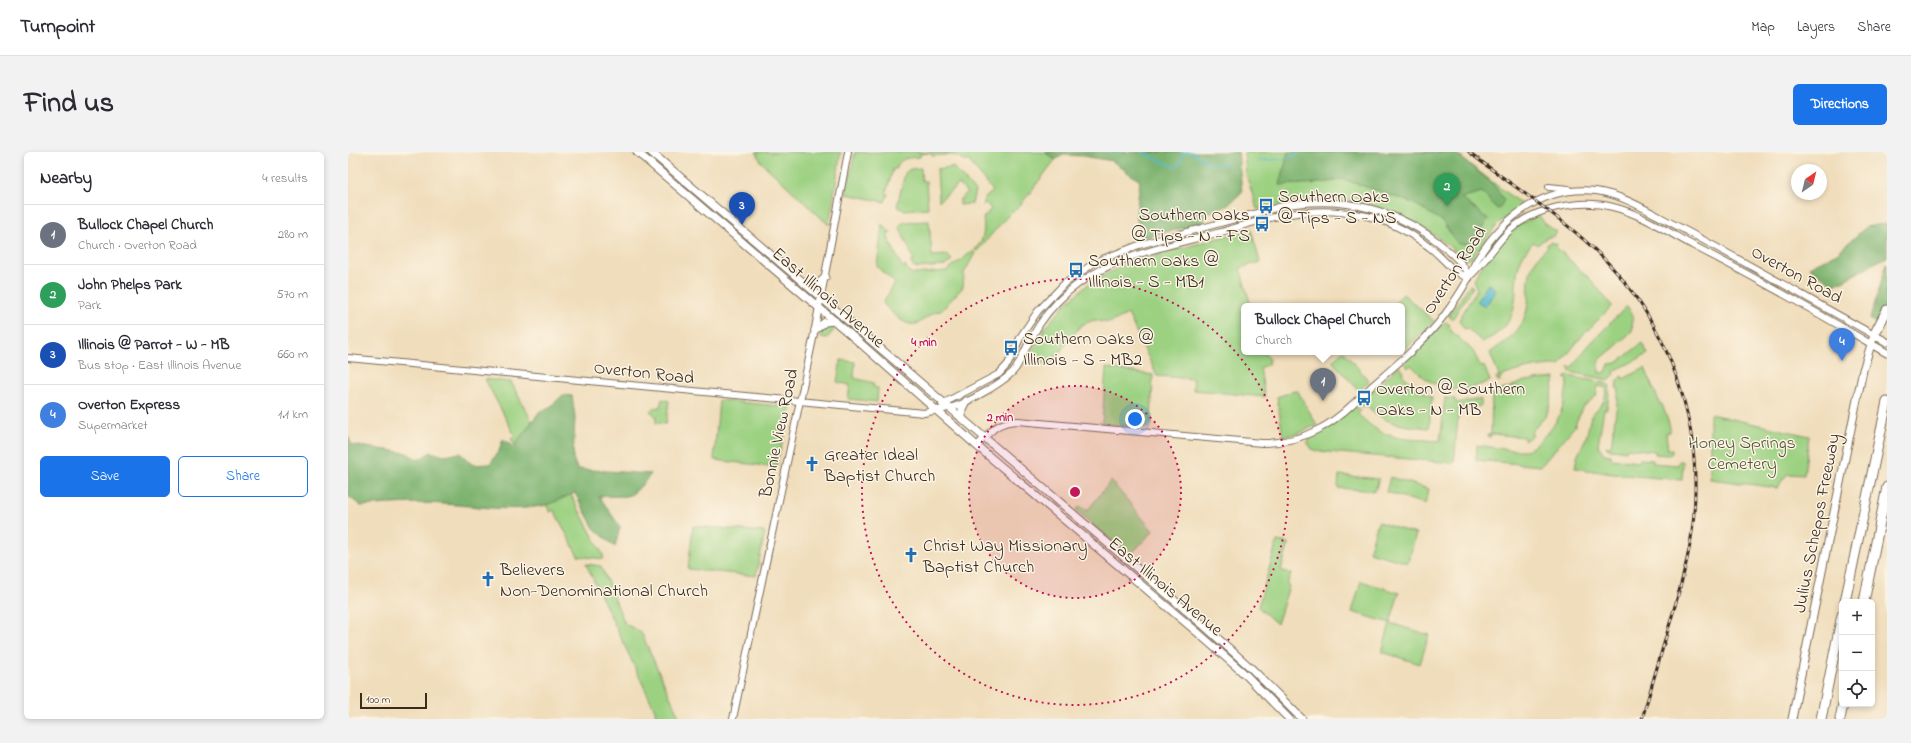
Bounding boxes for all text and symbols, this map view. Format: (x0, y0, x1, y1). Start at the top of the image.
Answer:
text: Turnpoint (20, 14, 95, 41)
text: Map (1751, 17, 1775, 38)
text: Layers (1797, 17, 1835, 38)
text: Share (1857, 17, 1891, 38)
text: Find us (24, 84, 114, 125)
button: Directions (1793, 84, 1887, 125)
north arrow (1791, 164, 1827, 200)
text: Nearby (40, 166, 92, 191)
text: 4 results (262, 169, 308, 188)
pin: 2 (1434, 173, 1460, 206)
place label: Southern Oaks @ Tips - S - NS (1278, 185, 1396, 232)
pin: 3 (729, 192, 755, 225)
bus stop icon: Southern Oaks @ Tips - S - NS (1257, 197, 1275, 215)
place label: Southern Oaks @ Tips - N - FS (1131, 203, 1250, 250)
text: Bullock Chapel Church (78, 214, 213, 236)
bus stop icon: Southern Oaks @ Tips - N - FS (1253, 215, 1271, 233)
street label: Overton Road (1417, 222, 1494, 320)
text: 1 (51, 225, 55, 244)
text: 280 m (278, 225, 308, 244)
text: Church · Overton Road (78, 236, 197, 255)
street label: Overton Road (1746, 240, 1846, 312)
street label: East Illinois Avenue (765, 242, 891, 356)
place label: Southern Oaks @ Illinois - S - MB1 (1088, 249, 1219, 296)
bus stop icon: Southern Oaks @ Illinois - S - MB1 (1067, 261, 1085, 279)
text: John Phelps Park (78, 274, 182, 296)
text: 2 (50, 285, 56, 304)
text: 570 m (276, 285, 308, 304)
text: Park (78, 296, 102, 315)
popup (1241, 303, 1405, 355)
text: Bullock Chapel Church (1255, 309, 1391, 331)
place label: Southern Oaks @ Illinois - S - MB2 (1023, 327, 1154, 374)
pin: 4 (1829, 328, 1855, 361)
text: Church (1255, 331, 1292, 350)
text: Illinois @ Parrot - W - MB (78, 334, 230, 356)
text: 4 min (910, 334, 937, 352)
bus stop icon: Southern Oaks @ Illinois - S - MB2 (1002, 339, 1020, 357)
text: 3 (50, 345, 56, 364)
text: 660 m (278, 345, 308, 364)
text: Bus stop · East Illinois Avenue (78, 356, 241, 375)
street label: Overton Road (592, 356, 695, 392)
street label: Bonnie View Road (753, 367, 806, 501)
pin: 1 (1310, 368, 1336, 401)
place label: Overton @ Southern Oaks - N - MB (1376, 377, 1525, 424)
bus stop icon: Overton @ Southern Oaks - N - MB (1355, 389, 1373, 407)
text: Overton Express (78, 394, 180, 416)
text: 4 (50, 405, 56, 424)
text: 1.1 km (278, 405, 308, 424)
text: 2 min (986, 409, 1013, 427)
your location (1125, 409, 1145, 429)
text: Supermarket (78, 416, 148, 435)
park label: Honey Springs Cemetery (1688, 431, 1796, 478)
street label: Julius Schepps Freeway (1788, 432, 1848, 615)
place label: Greater Ideal Baptist Church (823, 443, 935, 490)
church icon: Greater Ideal Baptist Church (803, 455, 821, 473)
button: Save (40, 456, 170, 497)
button: Share (178, 456, 308, 497)
centre of rings (1068, 485, 1082, 499)
street label: East Illinois Avenue (1102, 532, 1228, 644)
place label: Christ Way Missionary Baptist Church (922, 534, 1087, 581)
church icon: Christ Way Missionary Baptist Church (902, 546, 920, 564)
place label: Believers Non-Denominational Church (499, 558, 708, 605)
church icon: Believers Non-Denominational Church (479, 570, 497, 588)
map controls (1839, 599, 1875, 707)
button: + (1839, 599, 1875, 635)
button: − (1839, 635, 1875, 671)
button: locate (1839, 671, 1875, 707)
scale bar (360, 691, 427, 710)
text: 100 m (366, 692, 390, 708)

